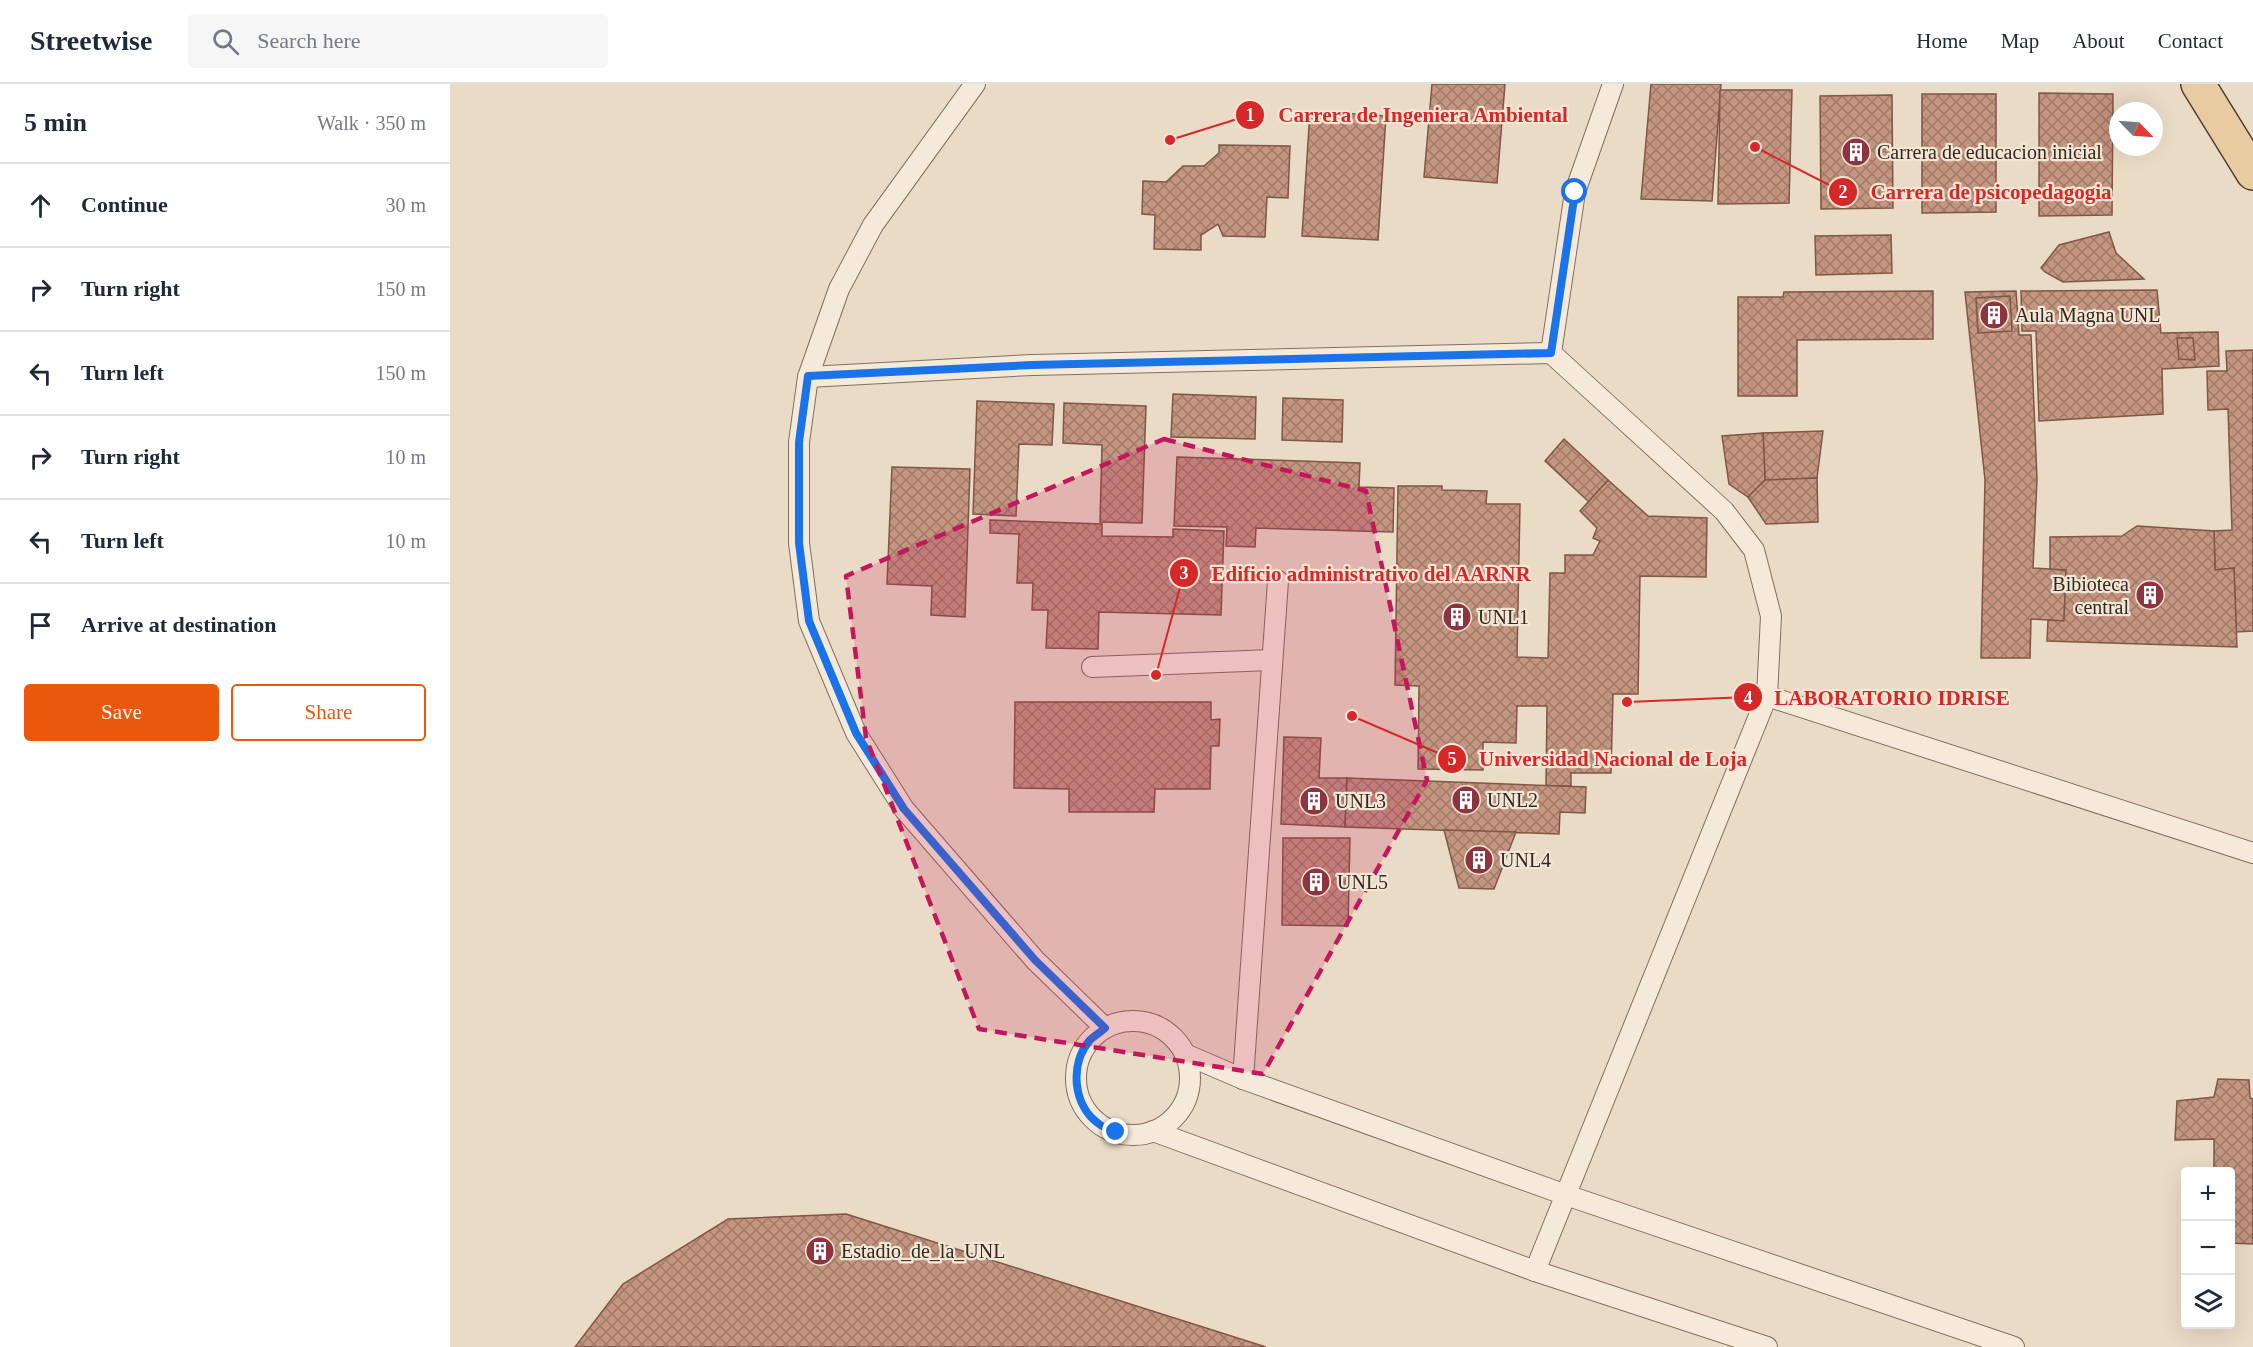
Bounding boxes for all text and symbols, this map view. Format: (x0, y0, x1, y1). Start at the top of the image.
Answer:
search box (188, 14, 608, 68)
text: Streetwise (30, 25, 152, 56)
icon: search (209, 25, 242, 58)
text: Search here (257, 28, 361, 53)
text: Home (1916, 29, 1968, 53)
text: Map (2001, 29, 2039, 53)
text: About (2072, 29, 2125, 53)
text: Contact (2158, 29, 2223, 53)
callout: Carrera de Ingeniera Ambiental (1235, 95, 1580, 134)
north arrow (2109, 102, 2163, 156)
text: Carrera de Ingeniera Ambiental (1278, 103, 1568, 127)
text: 1 (1246, 105, 1255, 125)
text: 5 min (24, 108, 87, 137)
text: Walk · 350 m (317, 112, 426, 134)
building icon: Carrera de educacion inicial (1840, 136, 1872, 168)
place label: Carrera de educacion inicial (1877, 141, 2102, 163)
callout: Carrera de psicopedagogia (1828, 172, 2123, 211)
route start (1561, 178, 1587, 204)
text: Carrera de psicopedagogia (1870, 180, 2112, 204)
text: 2 (1839, 182, 1848, 202)
icon: ahead (24, 189, 57, 222)
text: Continue (81, 192, 168, 217)
text: 30 m (385, 194, 426, 216)
icon: right (24, 273, 57, 306)
text: Turn right (81, 276, 180, 301)
text: 150 m (375, 278, 426, 300)
building icon: Aula Magna UNL (1978, 299, 2010, 331)
place label: Aula Magna UNL (2015, 304, 2161, 327)
icon: left (24, 357, 57, 390)
text: Turn left (81, 360, 164, 385)
text: 150 m (375, 362, 426, 384)
icon: right (24, 441, 57, 474)
text: Turn right (81, 444, 180, 469)
text: 10 m (385, 446, 426, 468)
icon: left (24, 525, 57, 558)
text: Turn left (81, 528, 164, 553)
text: 10 m (385, 530, 426, 552)
callout: Edificio administrativo del AARNR (1169, 554, 1544, 593)
text: Edificio administrativo del AARNR (1211, 562, 1531, 586)
text: 3 (1180, 563, 1189, 583)
place label: Bibioteca central (2052, 573, 2129, 618)
building icon: Bibioteca central (2134, 579, 2166, 611)
building icon: UNL1 (1441, 601, 1473, 633)
place label: UNL1 (1478, 606, 1529, 628)
icon: arrive (24, 609, 57, 642)
text: Arrive at destination (81, 612, 277, 637)
callout: LABORATORIO IDRISE (1733, 678, 2022, 717)
button: Save (24, 684, 219, 741)
button: Share (231, 684, 426, 741)
text: LABORATORIO IDRISE (1774, 686, 2010, 710)
text: 4 (1744, 688, 1753, 708)
callout: Universidad Nacional de Loja (1437, 739, 1759, 778)
text: Universidad Nacional de Loja (1479, 747, 1747, 771)
text: 5 (1448, 749, 1457, 769)
building icon: UNL2 (1450, 784, 1482, 816)
building icon: UNL3 (1298, 785, 1330, 817)
place label: UNL2 (1487, 789, 1538, 811)
place label: UNL3 (1335, 790, 1386, 812)
building icon: UNL4 (1463, 844, 1495, 876)
place label: UNL4 (1500, 849, 1551, 871)
building icon: UNL5 (1300, 866, 1332, 898)
place label: UNL5 (1337, 871, 1388, 893)
route end (1102, 1118, 1128, 1144)
map controls (2181, 1167, 2235, 1329)
button: + (2181, 1167, 2235, 1221)
button: − (2181, 1221, 2235, 1275)
building icon: Estadio_de_la_UNL (804, 1235, 836, 1267)
place label: Estadio_de_la_UNL (841, 1240, 1005, 1262)
button: layers (2181, 1275, 2235, 1329)

